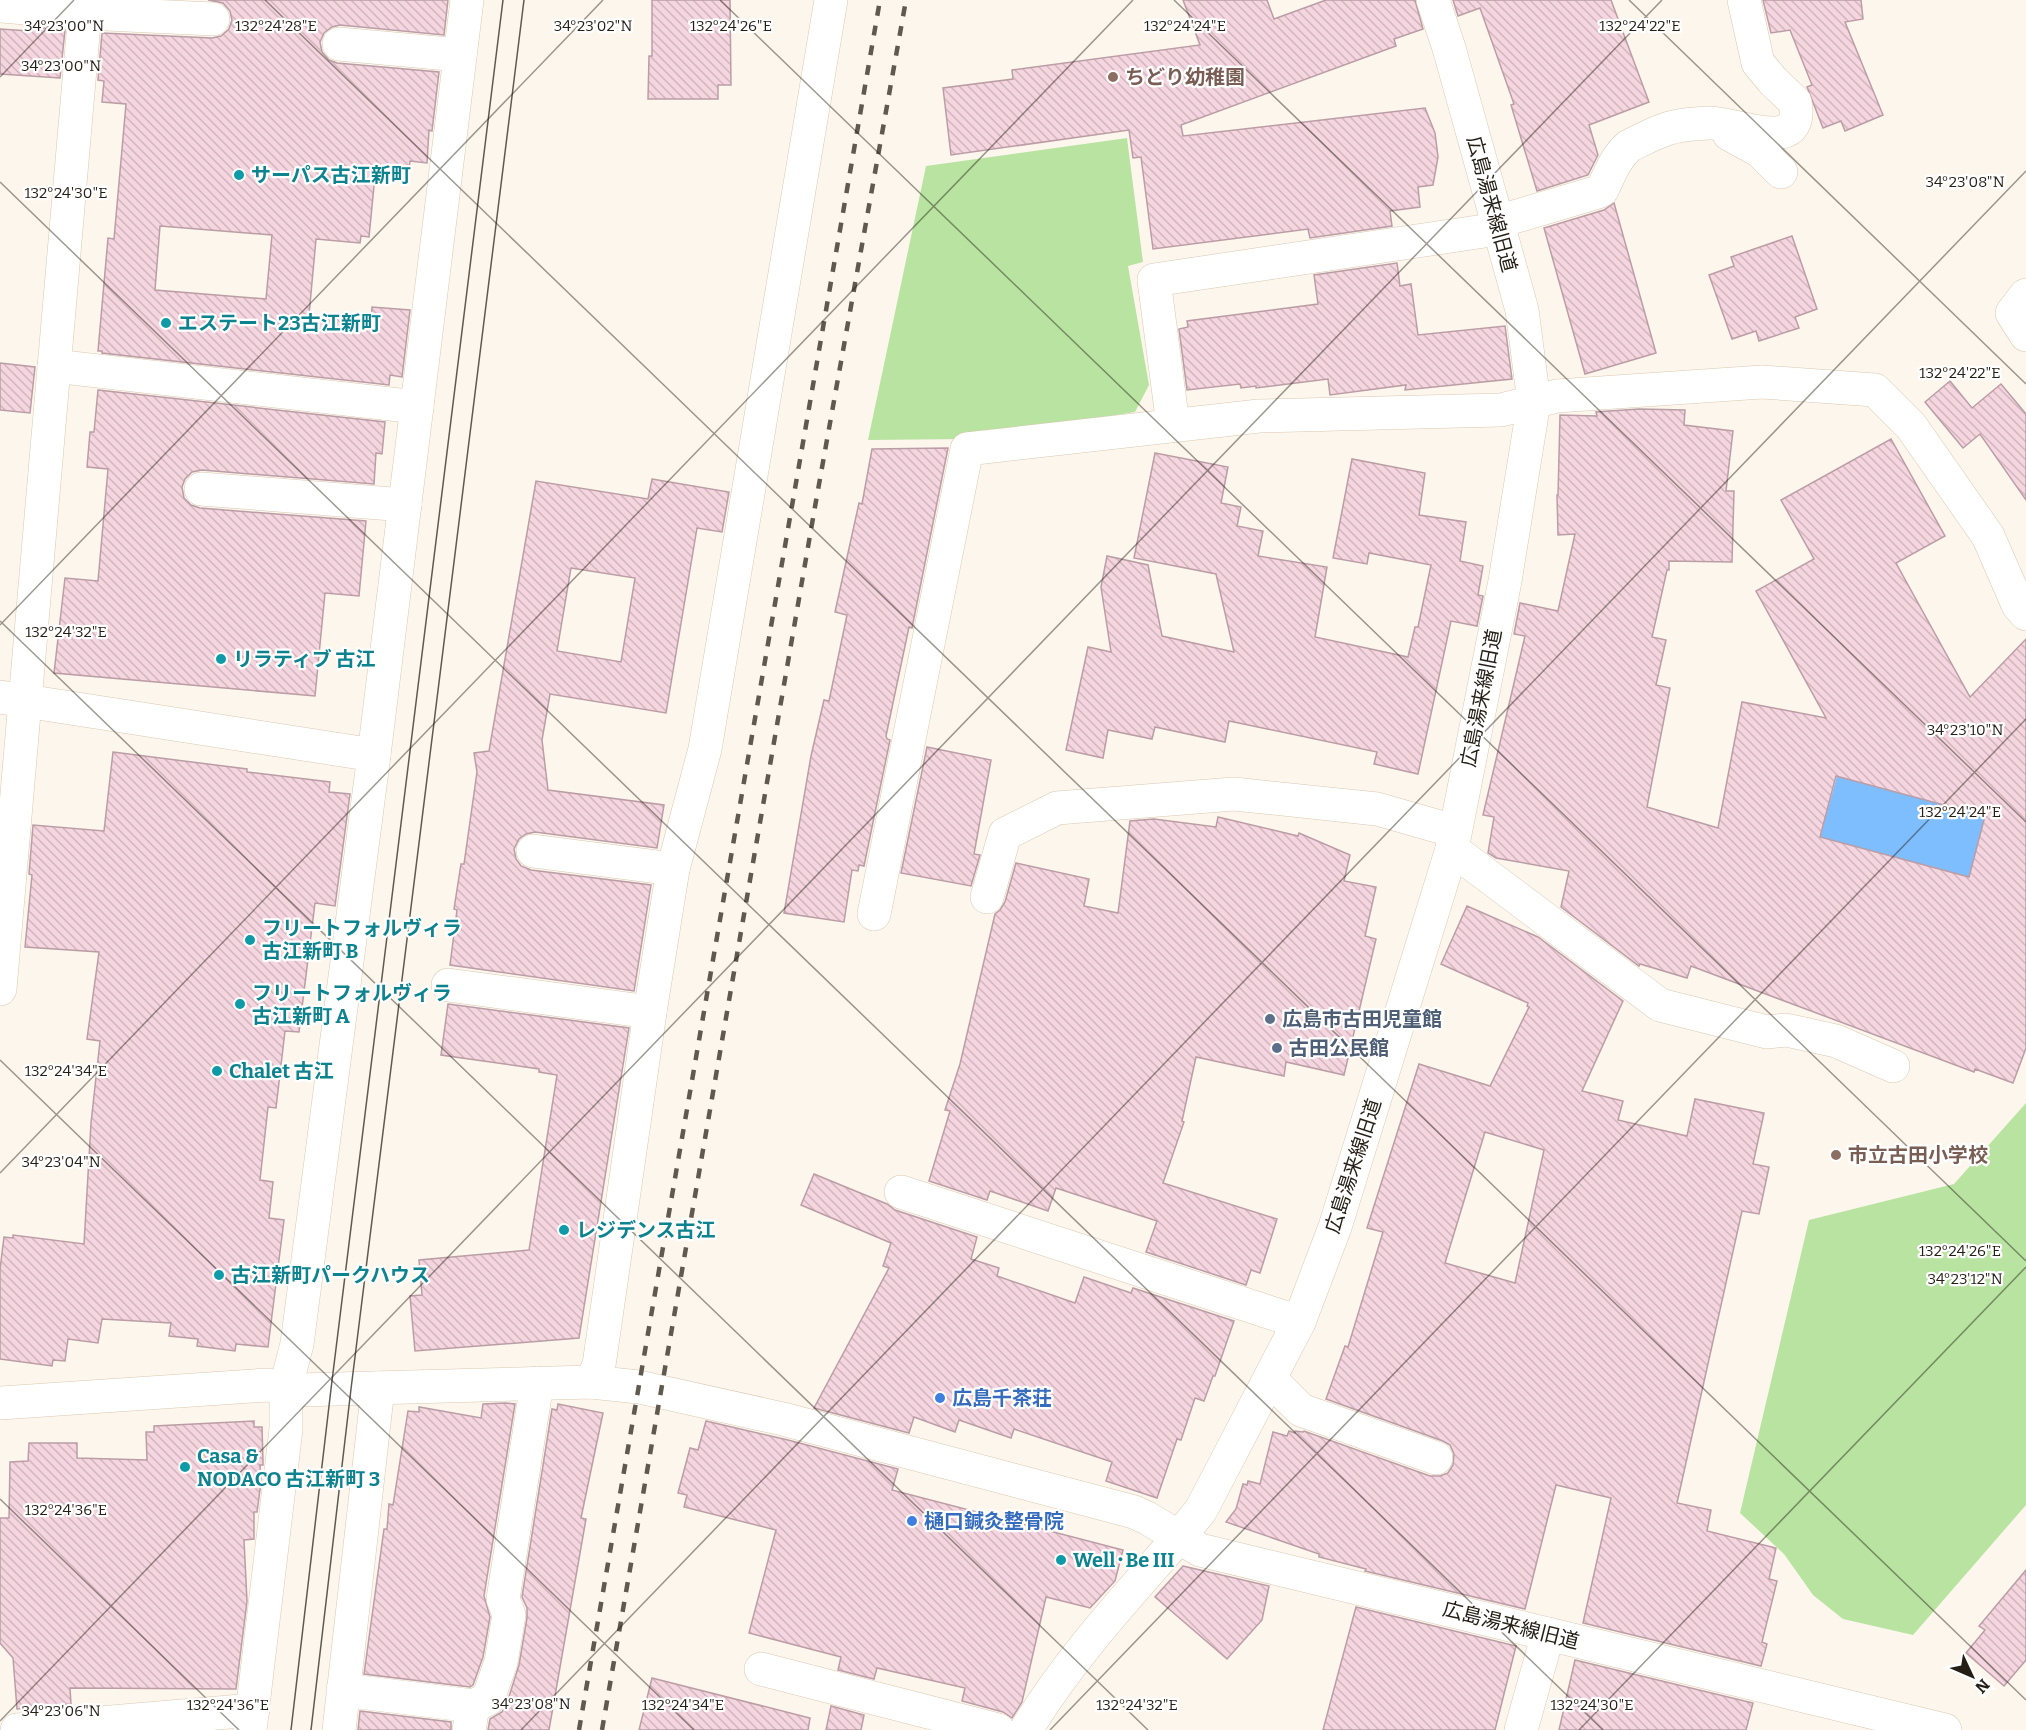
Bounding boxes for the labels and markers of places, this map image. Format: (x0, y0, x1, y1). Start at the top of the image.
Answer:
place label: ちどり幼稚園 (1125, 65, 1245, 89)
marker: ちどり幼稚園 (1106, 70, 1120, 84)
place label: サーパス古江新町 (251, 163, 411, 187)
marker: サーパス古江新町 (232, 168, 246, 182)
place label: エステート23古江新町 (178, 311, 381, 335)
marker: エステート23古江新町 (159, 316, 173, 330)
place label: リラティブ 古江 (233, 647, 375, 671)
marker: リラティブ 古江 (214, 652, 228, 666)
place label: フリートフォルヴィラ 古江新町 B (262, 916, 462, 963)
marker: フリートフォルヴィラ 古江新町 B (243, 933, 257, 947)
place label: フリートフォルヴィラ 古江新町 A (252, 981, 452, 1028)
marker: フリートフォルヴィラ 古江新町 A (233, 997, 247, 1011)
place label: 広島市古田児童館 (1282, 1007, 1442, 1031)
marker: 広島市古田児童館 (1263, 1012, 1277, 1026)
place label: 古田公民館 (1289, 1036, 1389, 1060)
marker: 古田公民館 (1270, 1041, 1284, 1055)
place label: Chalet 古江 (229, 1059, 334, 1083)
marker: Chalet 古江 (210, 1064, 224, 1078)
place label: 市立古田小学校 (1848, 1143, 1988, 1167)
marker: 市立古田小学校 (1829, 1148, 1843, 1162)
place label: レジデンス古江 (576, 1218, 716, 1242)
marker: レジデンス古江 (557, 1223, 571, 1237)
place label: 古江新町パークハウス (231, 1263, 430, 1287)
marker: 古江新町パークハウス (212, 1268, 226, 1282)
place label: 広島千茶荘 (952, 1386, 1052, 1410)
marker: 広島千茶荘 (933, 1391, 947, 1405)
place label: Casa & NODACO 古江新町 3 (197, 1444, 380, 1491)
marker: Casa & NODACO 古江新町 3 (178, 1460, 192, 1474)
place label: 樋口鍼灸整骨院 (924, 1509, 1064, 1533)
marker: 樋口鍼灸整骨院 (905, 1514, 919, 1528)
place label: Well･Be III (1073, 1548, 1175, 1572)
marker: Well･Be III (1054, 1553, 1068, 1567)

